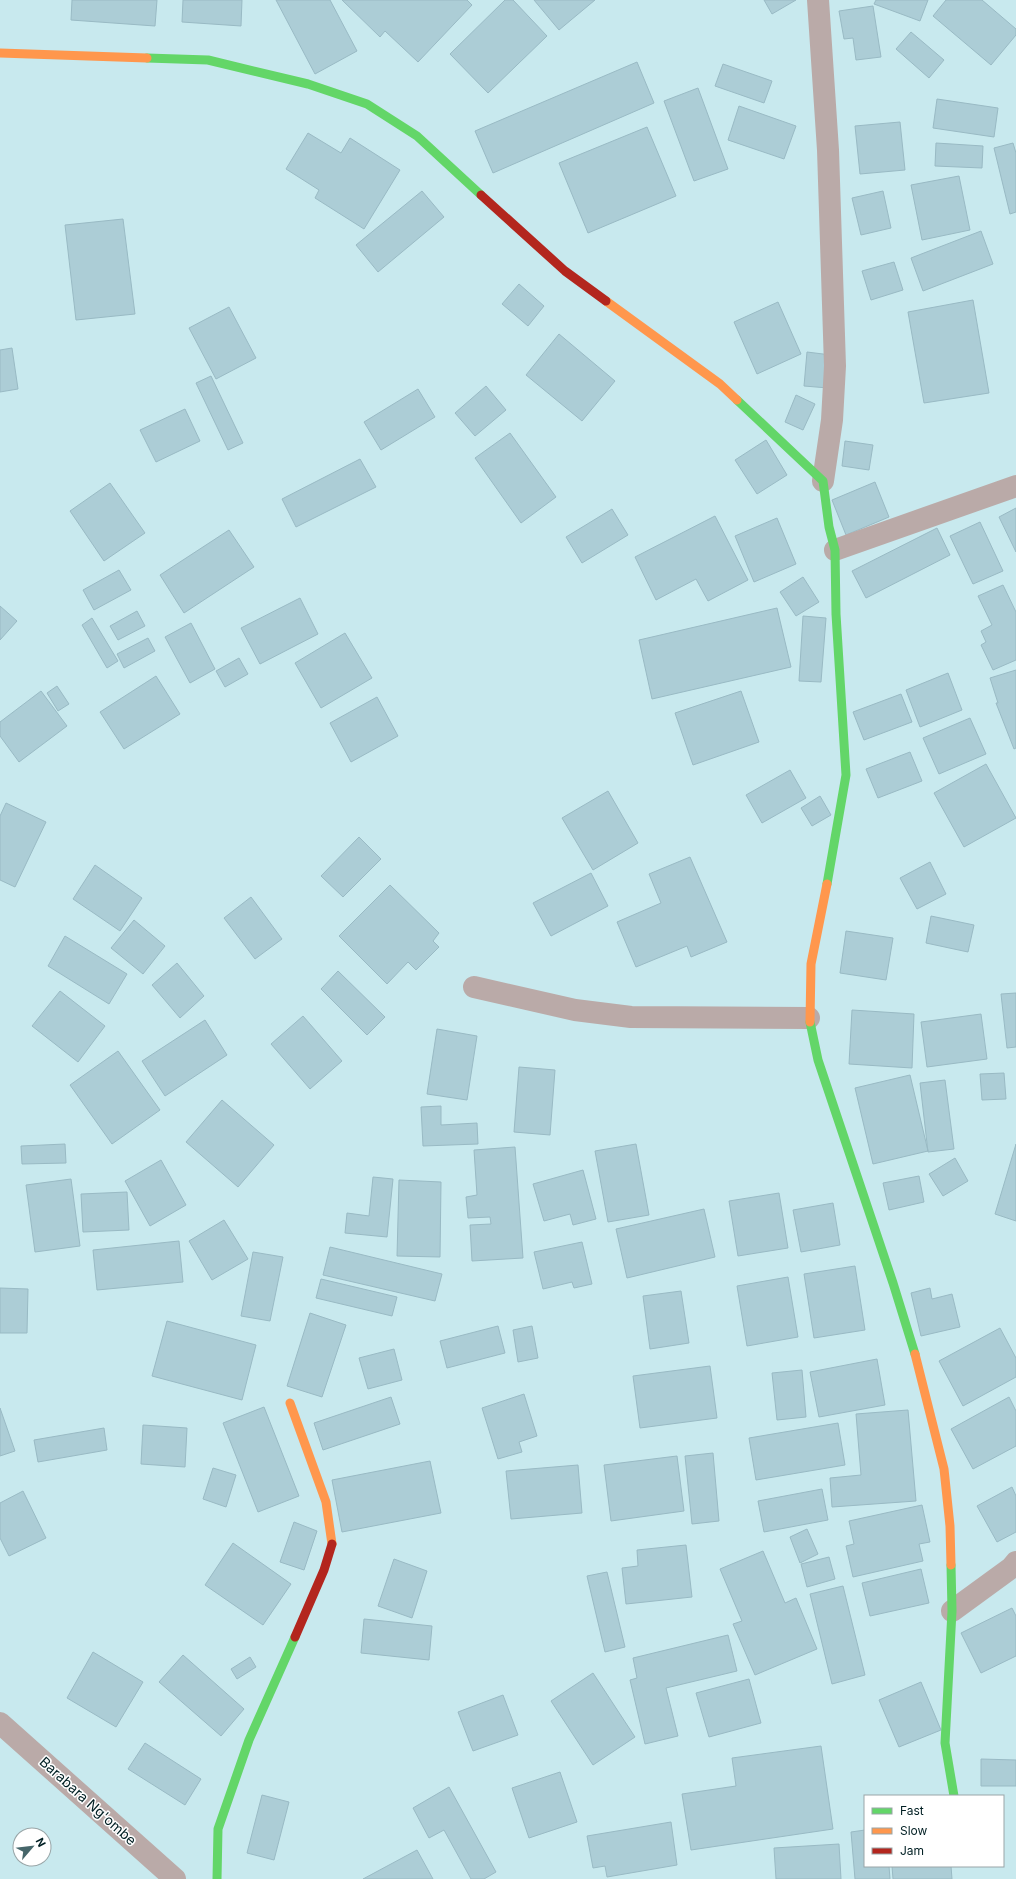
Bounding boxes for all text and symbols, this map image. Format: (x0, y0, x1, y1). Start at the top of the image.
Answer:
street label: Barabara Ng'ombe (36, 1753, 140, 1849)
legend (864, 1795, 1004, 1867)
text: Fast (900, 1803, 924, 1818)
text: Slow (900, 1823, 928, 1838)
north arrow (12, 1827, 52, 1867)
text: Jam (900, 1843, 924, 1858)

